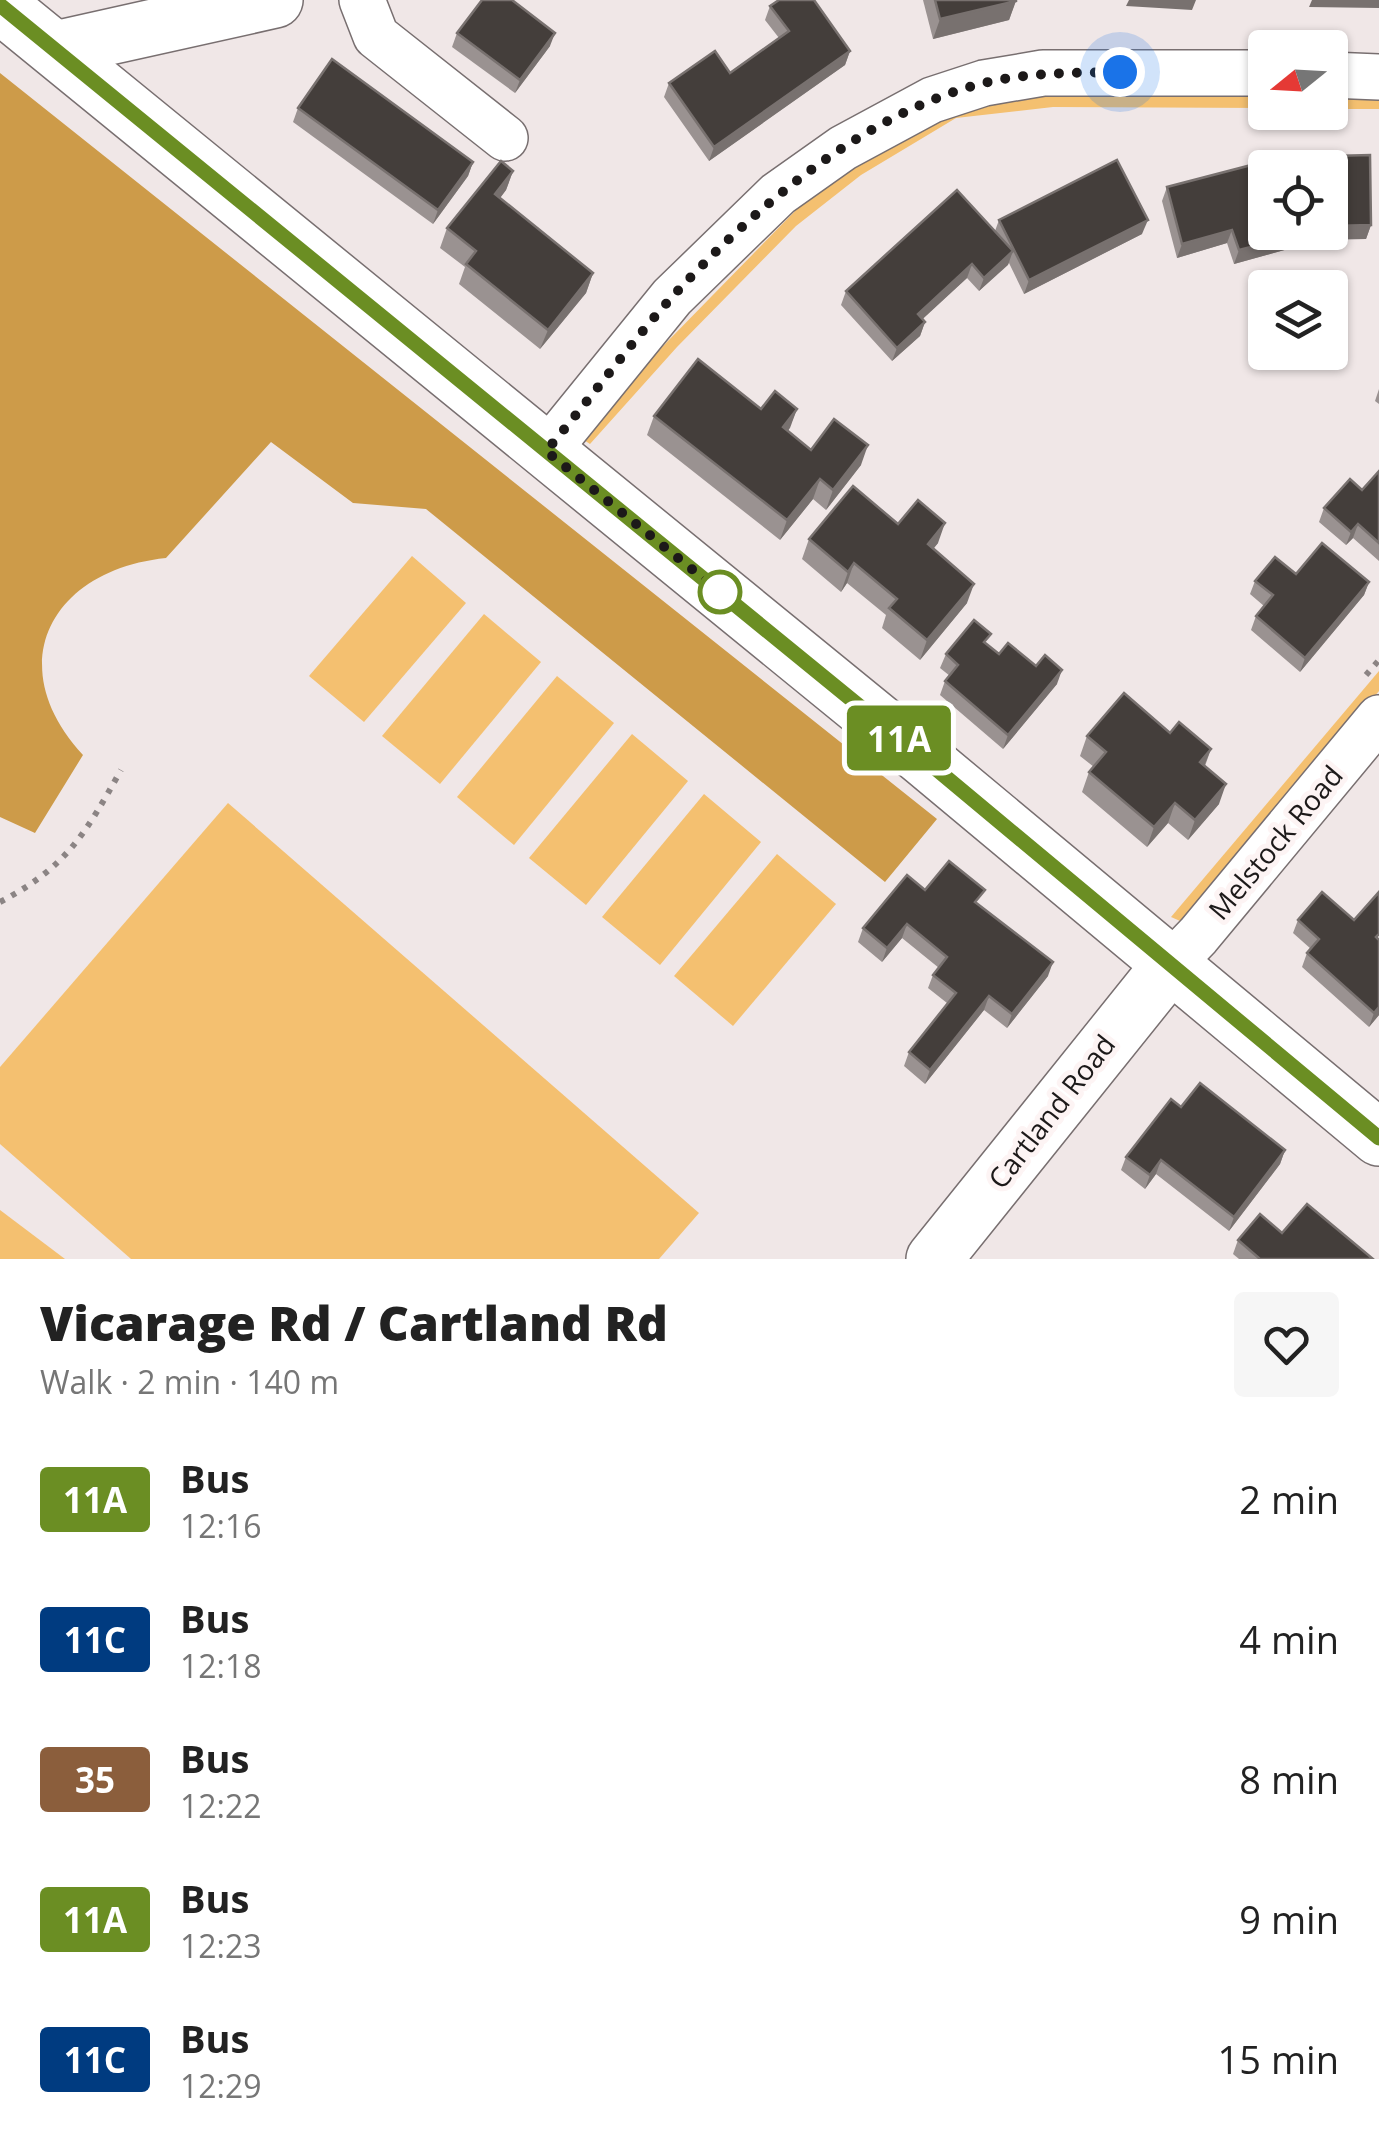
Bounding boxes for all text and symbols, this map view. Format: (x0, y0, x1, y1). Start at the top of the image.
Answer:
north arrow (1248, 30, 1348, 130)
map controls (1248, 30, 1348, 370)
your location (1095, 47, 1145, 97)
button: locate (1248, 150, 1348, 250)
button: layers (1248, 270, 1348, 370)
unlabelled marker (699, 571, 741, 613)
line badge: 11A (842, 706, 956, 770)
text: 11A (867, 715, 931, 762)
street label: Melstock Road (1199, 757, 1351, 927)
street label: Cartland Road (979, 1026, 1123, 1196)
text: Vicarage Rd / Cartland Rd (40, 1290, 668, 1355)
button: heart (1234, 1292, 1339, 1397)
text: Walk · 2 min · 140 m (40, 1360, 339, 1403)
text: Bus (180, 1452, 249, 1504)
text: 2 min (1239, 1473, 1339, 1525)
text: 11A (63, 1476, 127, 1523)
text: 12:16 (180, 1504, 262, 1547)
text: Bus (180, 1592, 249, 1644)
text: 4 min (1239, 1613, 1339, 1665)
text: 11C (64, 1616, 126, 1663)
text: 12:18 (180, 1644, 262, 1687)
text: Bus (180, 1732, 249, 1784)
text: 8 min (1239, 1753, 1339, 1805)
text: 35 (75, 1756, 115, 1803)
text: 12:22 (180, 1784, 262, 1827)
text: Bus (180, 1872, 249, 1924)
text: 9 min (1239, 1893, 1339, 1945)
text: 11A (63, 1896, 127, 1943)
text: 12:23 (180, 1924, 262, 1967)
text: Bus (180, 2012, 249, 2064)
text: 15 min (1218, 2033, 1339, 2085)
text: 11C (64, 2036, 126, 2083)
text: 12:29 (180, 2064, 262, 2107)

